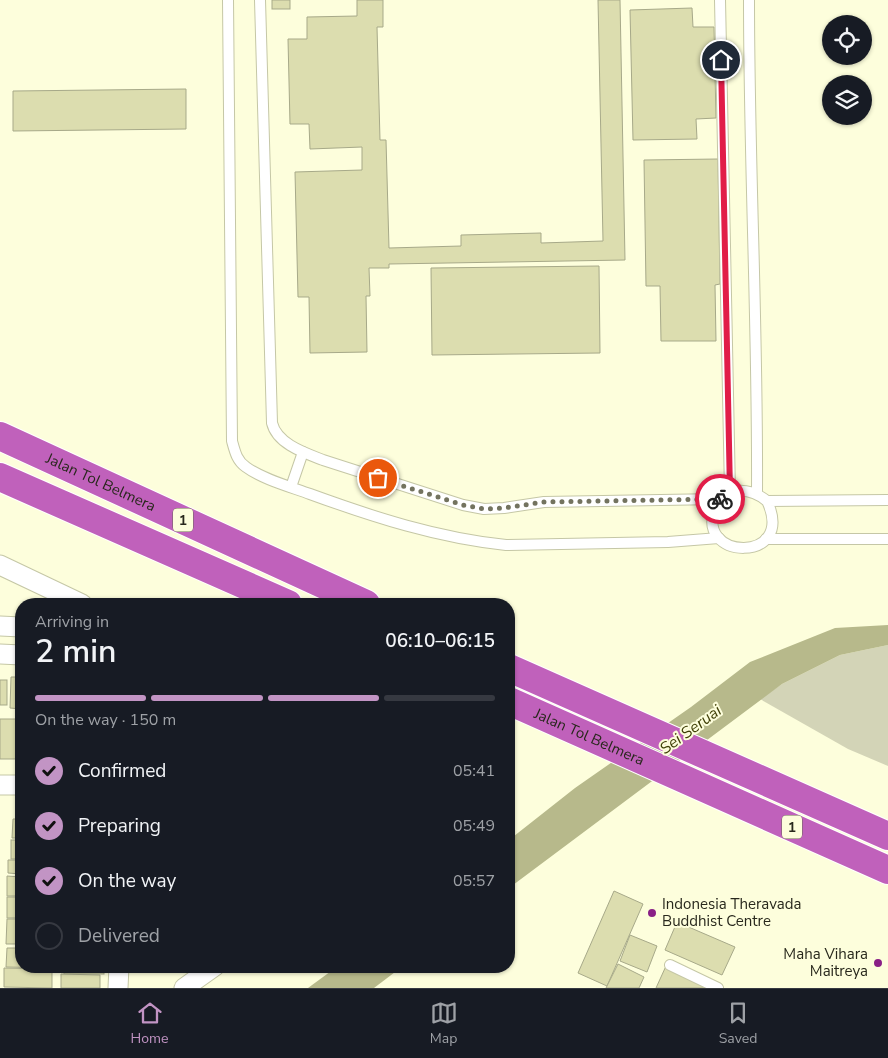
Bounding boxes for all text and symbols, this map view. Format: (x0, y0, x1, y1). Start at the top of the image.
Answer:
map controls (822, 15, 872, 125)
button: locate (822, 15, 872, 65)
pin (700, 39, 742, 81)
icon: home (707, 46, 735, 74)
button: layers (822, 75, 872, 125)
street label: Jalan Tol Belmera (42, 448, 159, 516)
pin (357, 457, 399, 499)
icon: bag (364, 464, 392, 492)
courier (695, 474, 745, 524)
icon: bike (706, 485, 734, 513)
road number: 1 (173, 508, 193, 532)
text: Arriving in (35, 611, 109, 633)
text: 06:10–06:15 (385, 628, 495, 654)
text: 2 min (35, 630, 117, 673)
water label: Sei Seruai (655, 700, 726, 760)
street label: Jalan Tol Belmera (530, 703, 648, 770)
text: On the way · 150 m (35, 709, 176, 731)
icon: check (35, 757, 63, 785)
text: Confirmed (78, 758, 166, 784)
text: 05:41 (453, 760, 495, 782)
icon: check (35, 812, 63, 840)
text: Preparing (78, 813, 161, 839)
text: 05:49 (453, 815, 495, 837)
road number: 1 (782, 816, 802, 839)
icon: check (35, 867, 63, 895)
text: On the way (78, 868, 176, 894)
text: 05:57 (453, 870, 495, 892)
place label: Indonesia Theravada Buddhist Centre (662, 894, 801, 931)
marker: Indonesia Theravada Buddhist Centre (646, 907, 658, 919)
text: Delivered (78, 923, 160, 949)
place label: Maha Vihara Maitreya (783, 944, 868, 981)
marker: Maha Vihara Maitreya (872, 957, 884, 969)
tab: Home (131, 999, 168, 1048)
tab: Map (430, 999, 458, 1048)
tab: Saved (719, 999, 757, 1048)

